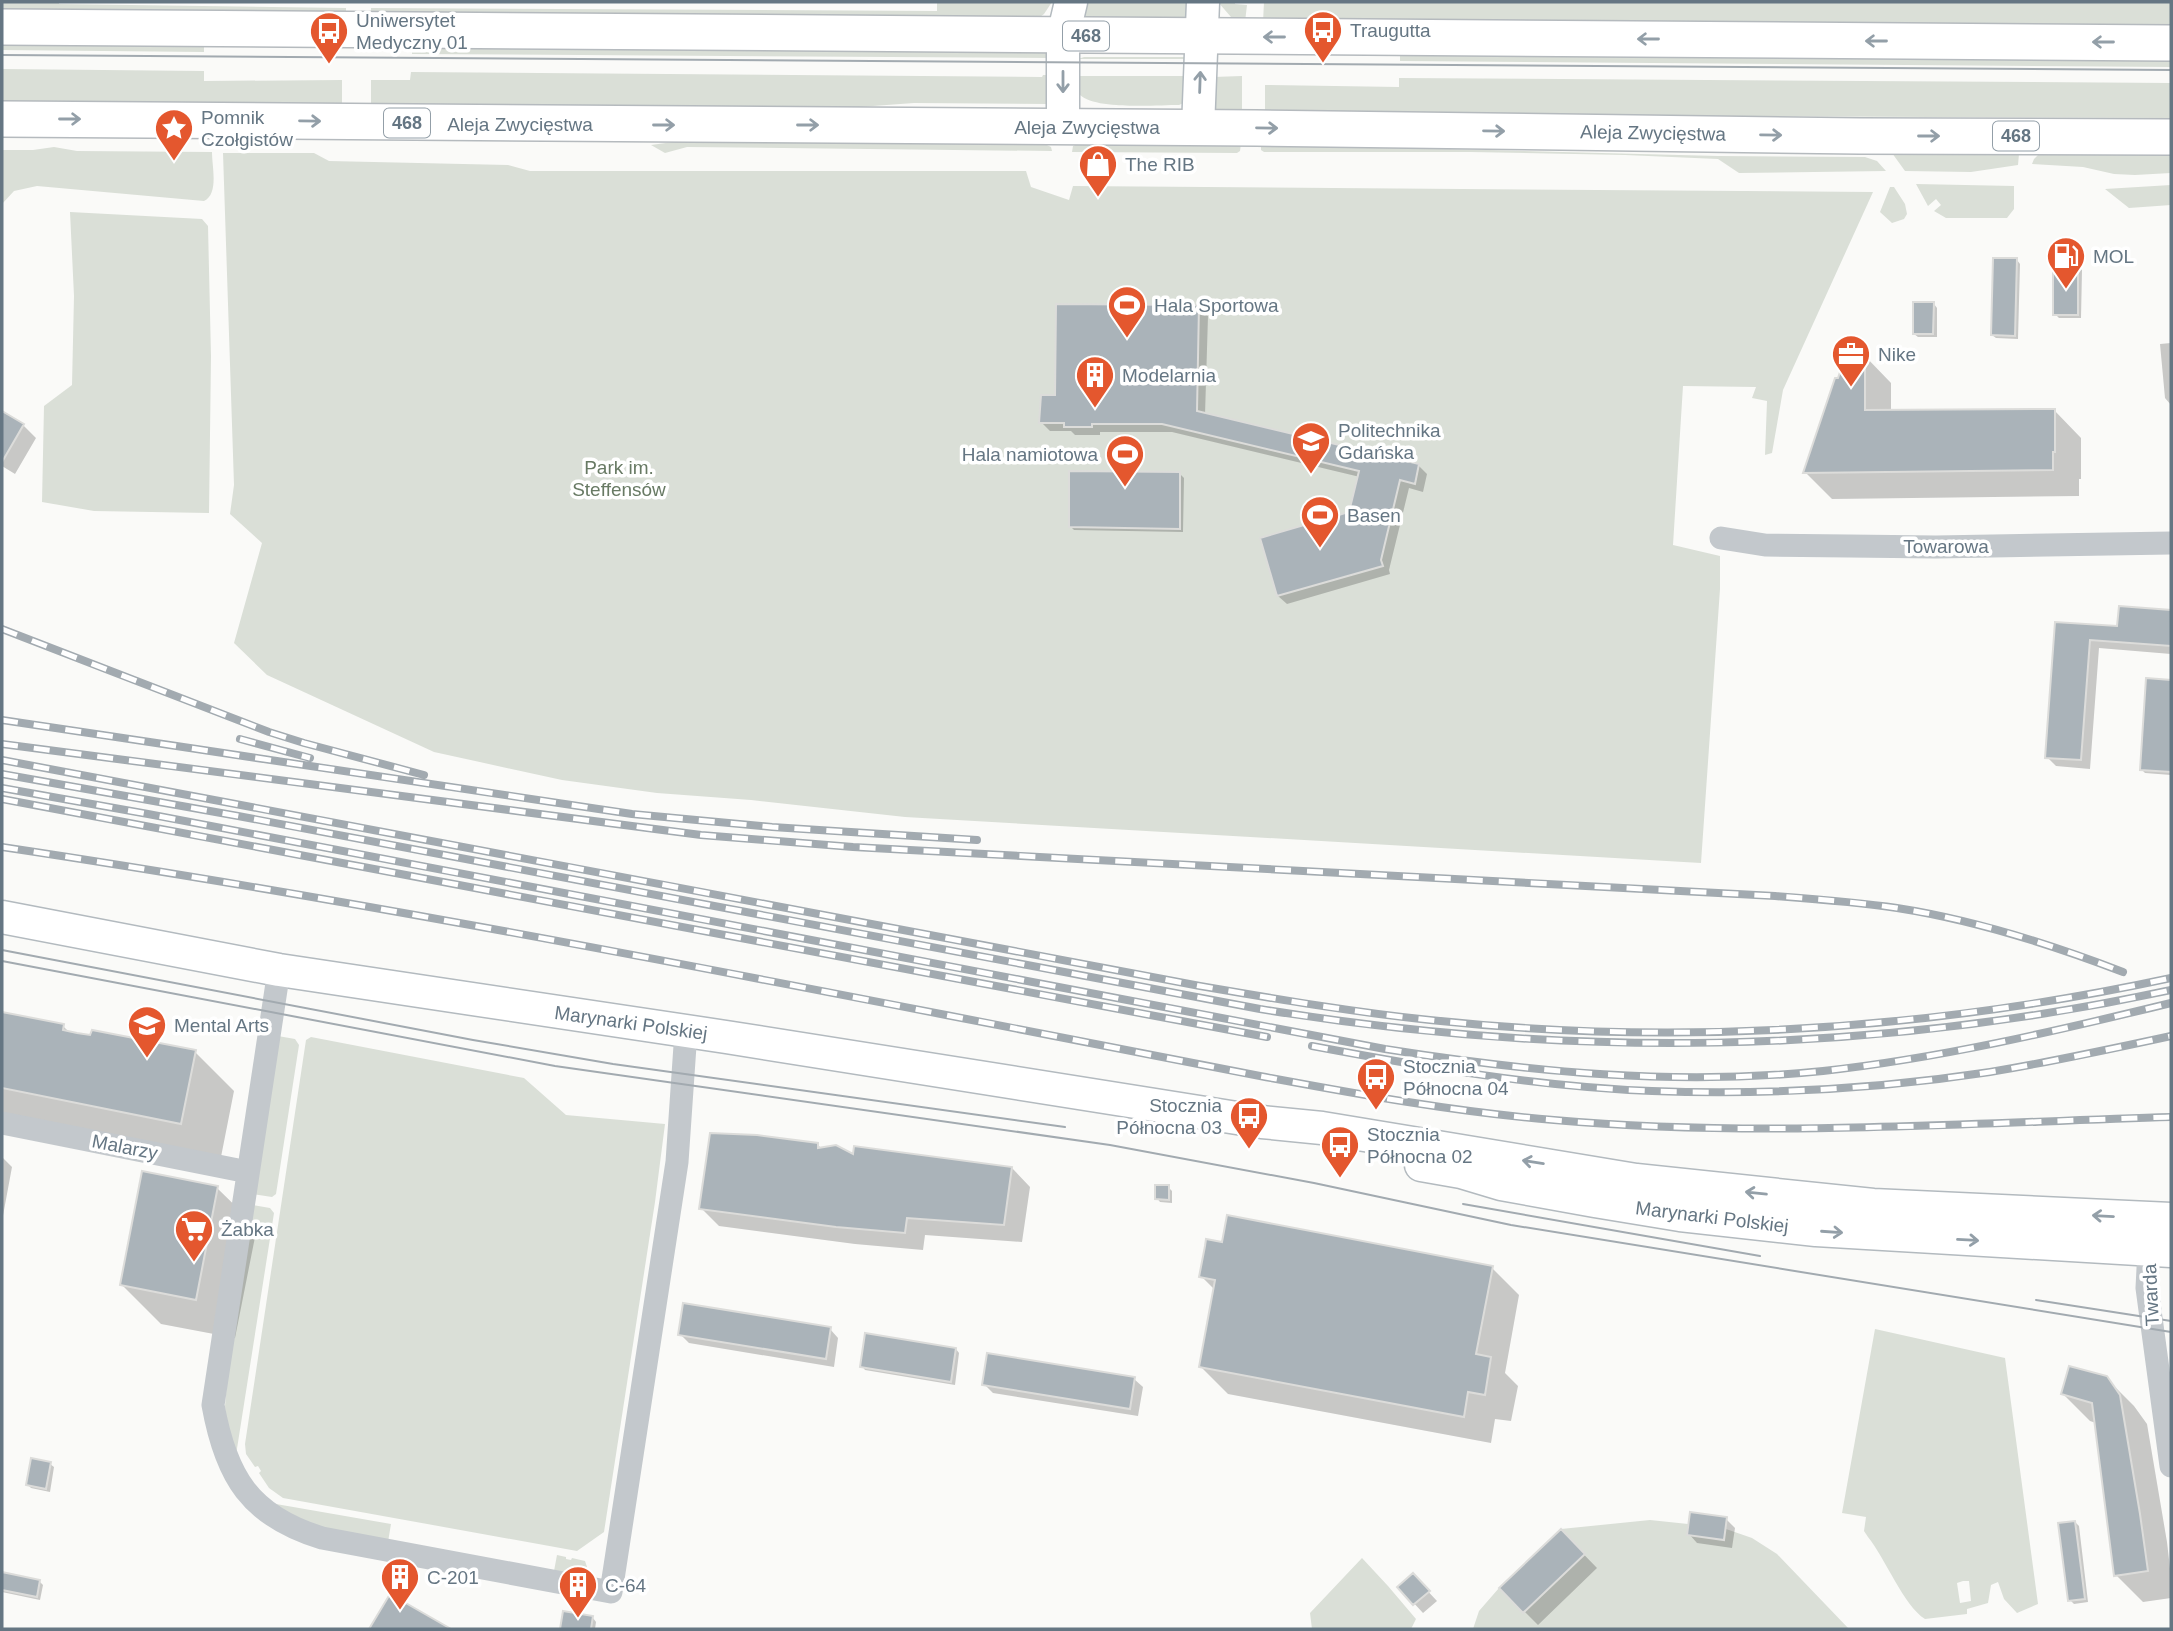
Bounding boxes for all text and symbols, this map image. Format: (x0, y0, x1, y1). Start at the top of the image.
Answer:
bus stop icon: Traugutta (1302, 9, 1344, 64)
bus stop icon: Uniwersytet Medyczny 01 (308, 10, 350, 65)
place label: Uniwersytet Medyczny 01 (356, 10, 468, 53)
place label: Traugutta (1350, 20, 1431, 41)
road number: 468 (1063, 22, 1109, 51)
one-way arrow (1262, 30, 1285, 44)
one-way arrow (1637, 32, 1660, 46)
one-way arrow (1864, 34, 1887, 48)
one-way arrow (2092, 35, 2115, 49)
one-way arrow (1056, 70, 1070, 93)
one-way arrow (1193, 71, 1206, 94)
place icon: Pomnik Czołgistów (153, 107, 195, 162)
place label: Pomnik Czołgistów (201, 107, 293, 150)
road number: 468 (384, 109, 430, 138)
one-way arrow (58, 112, 81, 126)
one-way arrow (298, 114, 321, 128)
street label: Aleja Zwycięstwa (447, 114, 593, 135)
street label: Aleja Zwycięstwa (1014, 117, 1160, 138)
one-way arrow (652, 118, 675, 132)
one-way arrow (796, 118, 819, 132)
street label: Aleja Zwycięstwa (1580, 121, 1726, 145)
road number: 468 (1993, 121, 2039, 150)
one-way arrow (1255, 122, 1278, 135)
one-way arrow (1482, 124, 1505, 138)
one-way arrow (1759, 128, 1782, 142)
one-way arrow (1917, 129, 1940, 143)
shop icon: The RIB (1077, 143, 1119, 198)
place label: The RIB (1125, 154, 1195, 175)
fuel station icon: MOL (2045, 235, 2087, 290)
place label: MOL (2093, 246, 2134, 267)
sports icon: Hala Sportowa (1106, 284, 1148, 339)
place label: Hala Sportowa (1154, 295, 1279, 316)
office icon: Nike (1830, 333, 1872, 388)
place label: Nike (1878, 344, 1916, 365)
building icon: Modelarnia (1074, 354, 1116, 409)
place label: Modelarnia (1122, 365, 1216, 386)
school or university icon: Politechnika Gdańska (1290, 420, 1332, 475)
place label: Politechnika Gdańska (1338, 420, 1441, 463)
sports icon: Hala namiotowa (1104, 433, 1146, 488)
place label: Hala namiotowa (962, 444, 1098, 465)
park label: Park im. Steffensów (572, 457, 666, 500)
sports icon: Basen (1299, 494, 1341, 549)
place label: Basen (1347, 505, 1401, 526)
street label: Towarowa (1903, 536, 1989, 557)
street label: Marynarki Polskiej (553, 1002, 709, 1044)
school or university icon: Mental Arts (126, 1004, 168, 1059)
place label: Mental Arts (174, 1015, 269, 1036)
bus stop icon: Stocznia Północna 04 (1355, 1056, 1397, 1111)
place label: Stocznia Północna 04 (1403, 1056, 1509, 1099)
place label: Stocznia Północna 03 (1116, 1095, 1222, 1138)
bus stop icon: Stocznia Północna 03 (1228, 1095, 1270, 1150)
bus stop icon: Stocznia Północna 02 (1319, 1124, 1361, 1179)
place label: Stocznia Północna 02 (1367, 1124, 1473, 1167)
street label: Malarzy (90, 1130, 160, 1164)
one-way arrow (1522, 1155, 1545, 1168)
one-way arrow (1746, 1186, 1768, 1199)
street label: Marynarki Polskiej (1634, 1197, 1790, 1237)
supermarket icon: Żabka (173, 1208, 215, 1263)
one-way arrow (2092, 1210, 2115, 1223)
place label: Żabka (221, 1219, 274, 1240)
one-way arrow (1820, 1225, 1843, 1238)
one-way arrow (1956, 1234, 1978, 1247)
street label: Twarda (2139, 1263, 2163, 1327)
building icon: C-201 (379, 1556, 421, 1611)
building icon: C-64 (557, 1564, 599, 1619)
place label: C-201 (427, 1567, 479, 1588)
place label: C-64 (605, 1575, 647, 1596)

